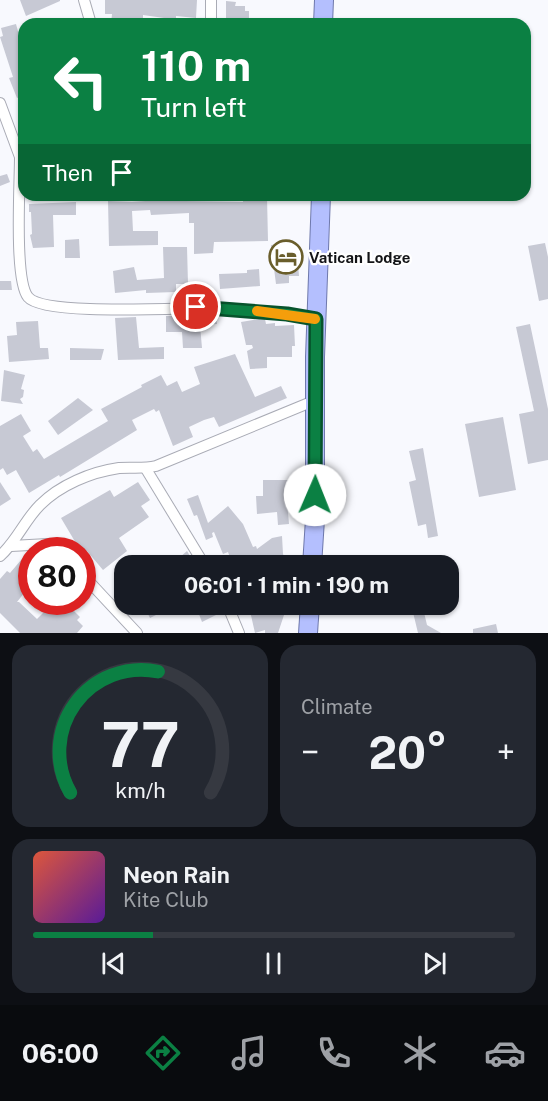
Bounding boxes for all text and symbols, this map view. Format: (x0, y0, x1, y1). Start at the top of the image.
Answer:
text: 110 m (141, 41, 251, 90)
icon: left (42, 42, 120, 120)
text: Turn left (141, 91, 247, 123)
icon: arrive (105, 156, 138, 189)
text: Then (42, 160, 93, 186)
hotel icon: Vatican Lodge (268, 239, 304, 275)
place label: Vatican Lodge (309, 249, 410, 266)
pin (170, 281, 221, 332)
icon: arrive (179, 290, 212, 323)
position arrow (283, 463, 347, 527)
speed limit sign: 80 (18, 537, 96, 615)
text: 06:01 · 1 min · 190 m (184, 572, 389, 598)
text: Climate (301, 695, 373, 719)
text: 77 (101, 708, 179, 781)
text: 20° (369, 726, 447, 779)
text: − (301, 733, 319, 771)
text: + (497, 733, 515, 771)
text: km/h (115, 778, 165, 803)
text: Neon Rain (123, 862, 230, 888)
text: Kite Club (123, 888, 208, 912)
icon: previous (97, 947, 130, 980)
icon: pause (257, 947, 290, 980)
icon: next (418, 947, 451, 980)
icon: directions (142, 1032, 184, 1074)
icon: music (228, 1032, 270, 1074)
icon: phone (313, 1032, 355, 1074)
icon: climate (399, 1032, 441, 1074)
icon: car (484, 1032, 526, 1074)
text: 06:00 (22, 1037, 99, 1069)

